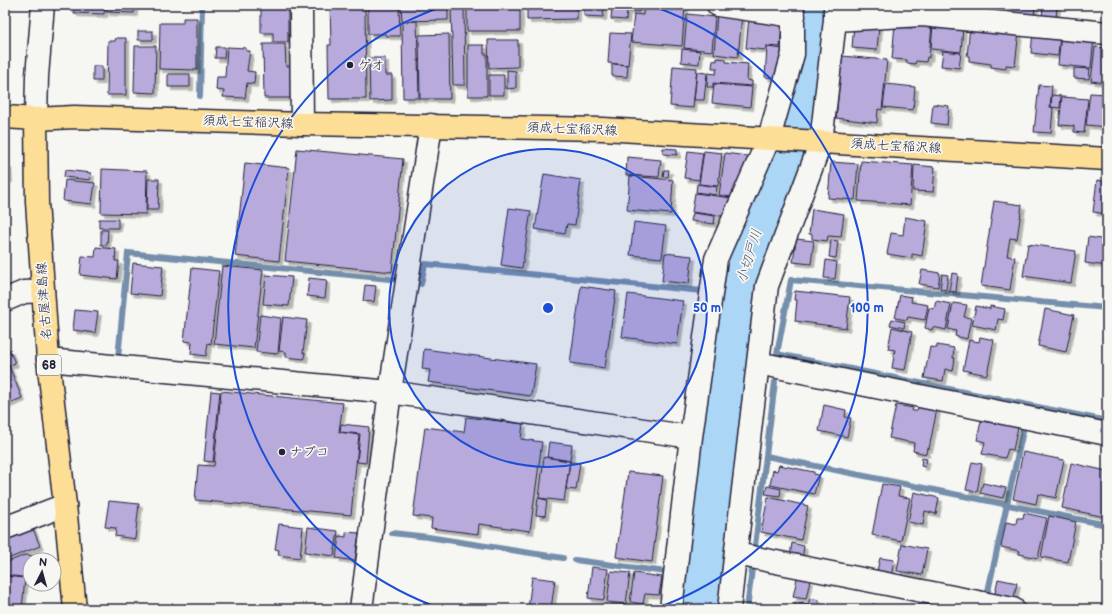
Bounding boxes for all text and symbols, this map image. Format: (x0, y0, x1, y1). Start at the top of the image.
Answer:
place label: ゲオ (358, 57, 384, 73)
marker: ゲオ (345, 60, 355, 70)
street label: 須成七宝稲沢線 (202, 112, 295, 132)
street label: 須成七宝稲沢線 (526, 119, 619, 139)
street label: 須成七宝稲沢線 (850, 136, 943, 156)
water label: 小切戸川 (733, 227, 765, 285)
street label: 名古屋津島線 (33, 261, 55, 340)
centre of rings (541, 301, 555, 315)
text: 50 m (693, 301, 721, 316)
text: 100 m (850, 301, 884, 316)
road number: 68 (37, 355, 61, 375)
place label: ナブコ (290, 444, 329, 460)
marker: ナブコ (277, 447, 287, 457)
north arrow (22, 552, 62, 592)
text: N (38, 556, 48, 569)

